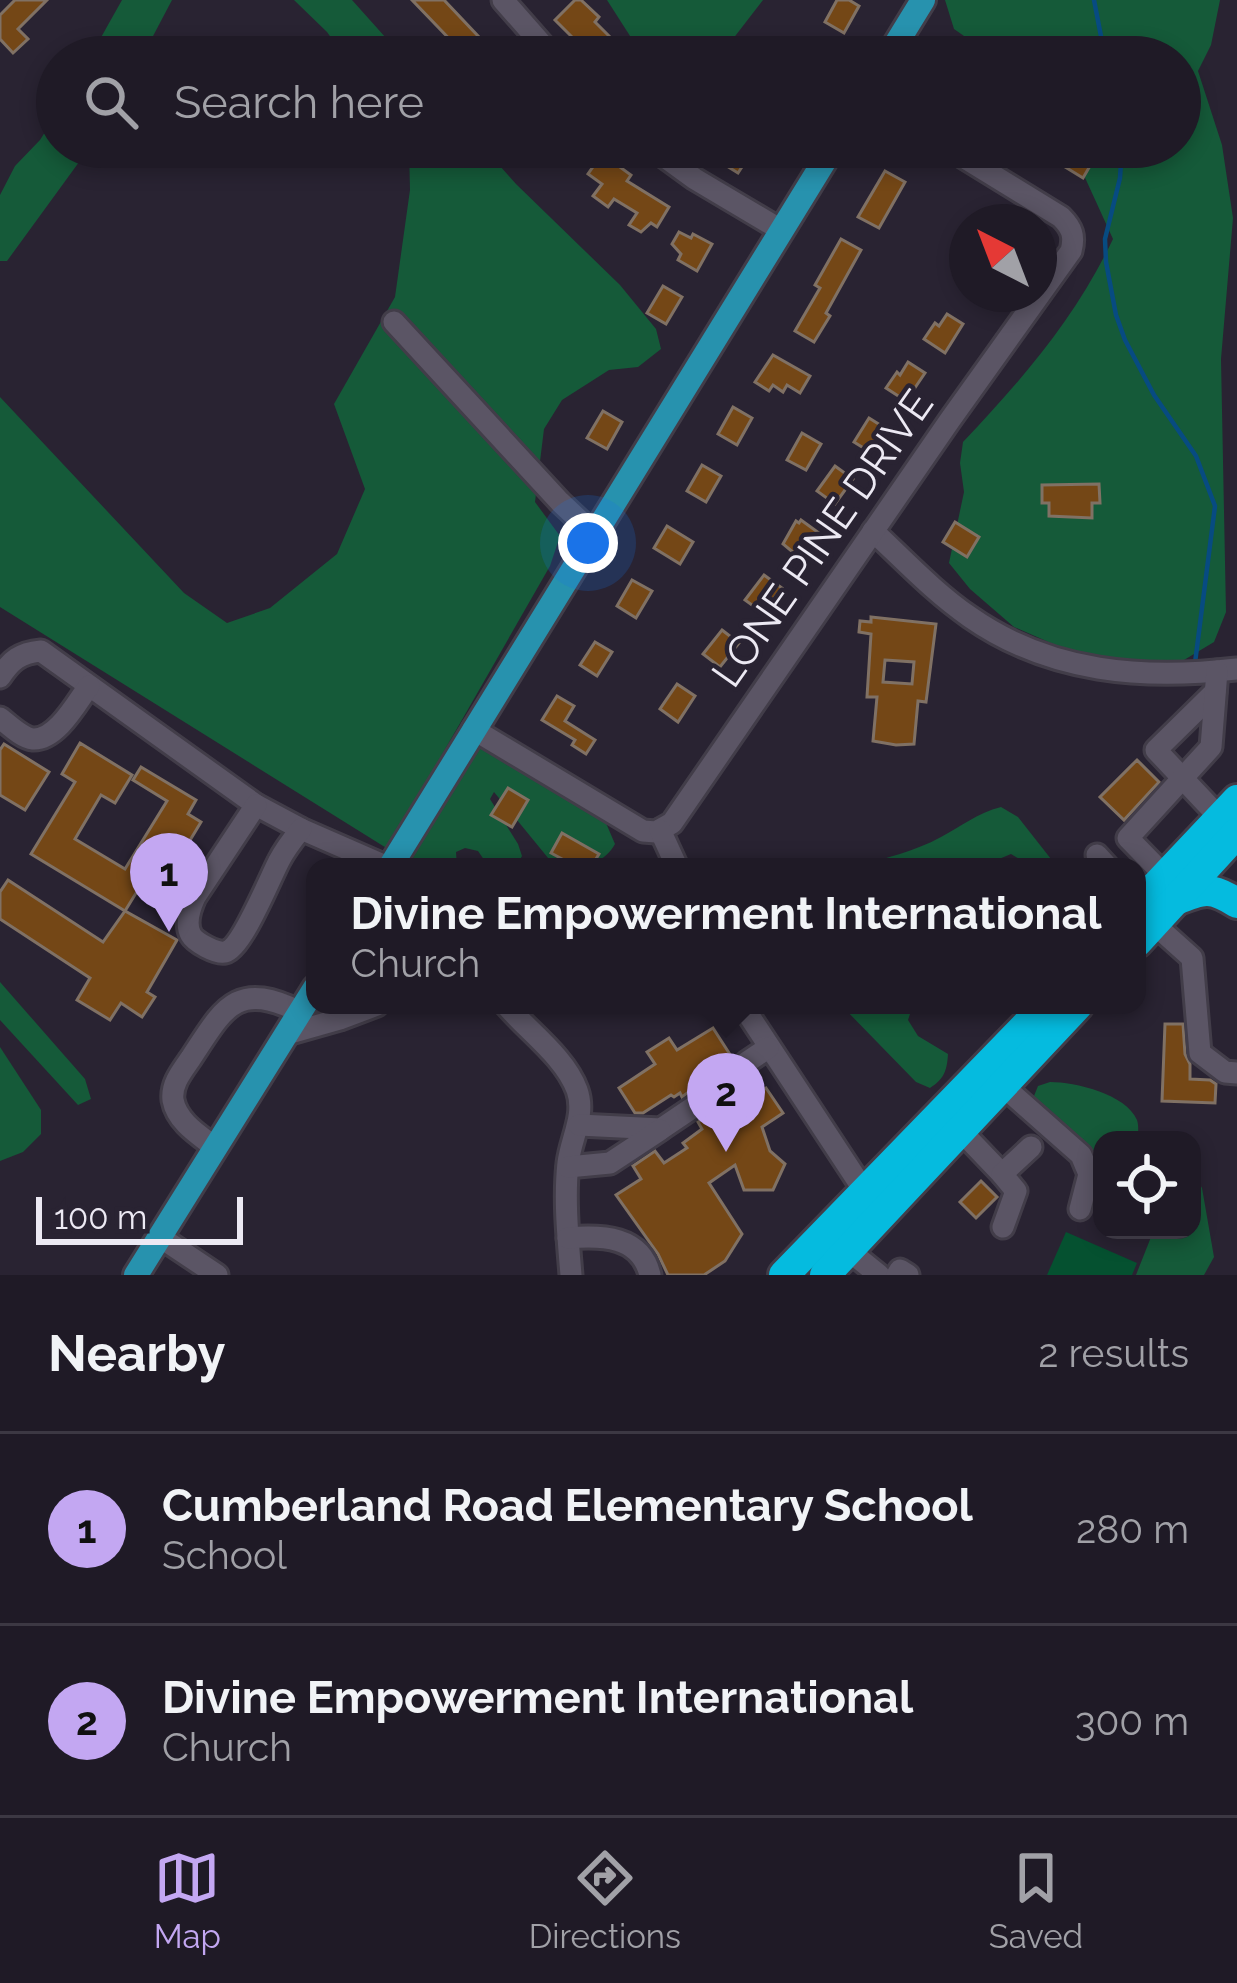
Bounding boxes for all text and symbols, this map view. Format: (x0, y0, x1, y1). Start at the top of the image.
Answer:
search box (36, 36, 1201, 168)
icon: search (78, 69, 144, 135)
text: Search here (174, 76, 424, 129)
north arrow (949, 204, 1057, 312)
street label: LONE PINE DRIVE (702, 381, 943, 696)
your location (558, 513, 618, 573)
pin: 1 (130, 833, 208, 932)
popup (306, 858, 1146, 1014)
text: Divine Empowerment International (350, 887, 1102, 940)
text: Church (350, 940, 480, 986)
pin: 2 (687, 1053, 765, 1152)
map controls (1093, 1131, 1201, 1239)
button: locate (1093, 1131, 1201, 1239)
scale bar (36, 1191, 243, 1244)
text: 100 m (54, 1198, 147, 1237)
text: Nearby (48, 1323, 225, 1383)
text: 2 results (1038, 1330, 1189, 1376)
text: Cumberland Road Elementary School (162, 1479, 973, 1532)
text: 1 (77, 1506, 97, 1552)
text: 280 m (1076, 1506, 1189, 1552)
text: School (162, 1532, 287, 1578)
text: Divine Empowerment International (162, 1671, 913, 1724)
text: 2 (76, 1698, 98, 1744)
text: 300 m (1075, 1698, 1189, 1744)
text: Church (162, 1724, 292, 1770)
tab: Map (154, 1845, 221, 1956)
tab: Directions (529, 1845, 681, 1956)
tab: Saved (989, 1845, 1083, 1956)

